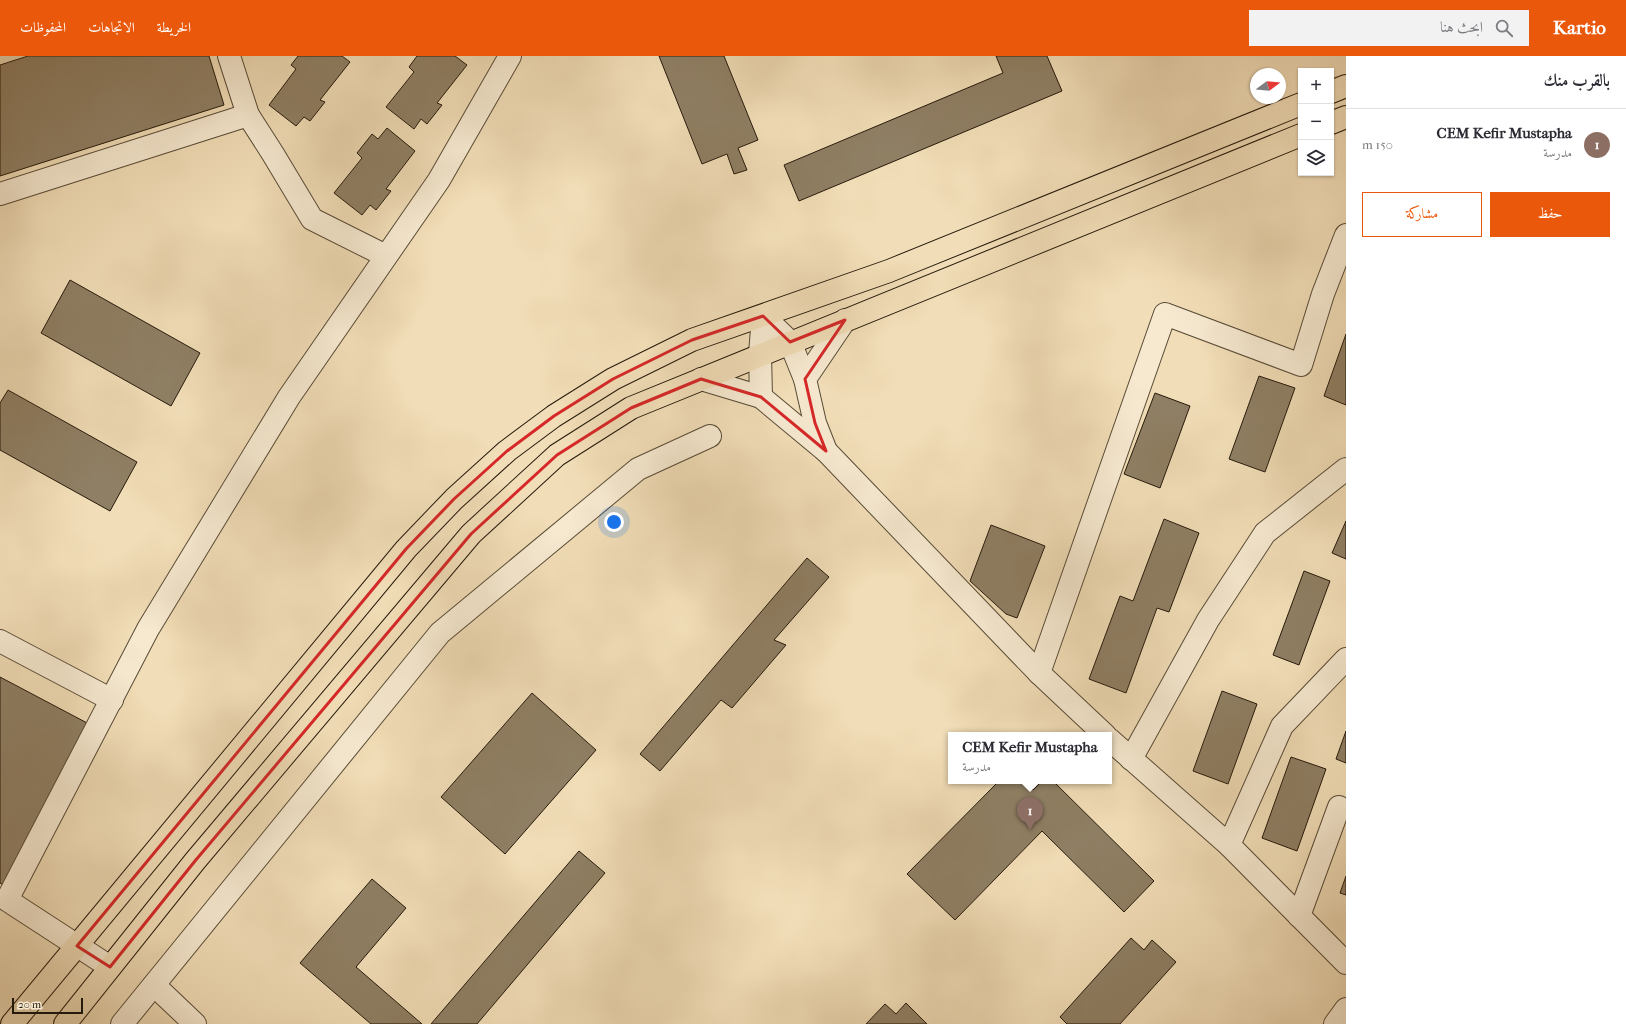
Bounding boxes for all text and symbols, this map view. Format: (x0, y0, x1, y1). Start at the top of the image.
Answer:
search box (1249, 10, 1529, 46)
icon: search (1493, 17, 1515, 39)
text: Kartio (1553, 17, 1606, 39)
text: ابحث هنا (1440, 18, 1483, 36)
text: المحفوظات (20, 19, 66, 36)
text: الاتجاهات (88, 19, 135, 36)
text: الخريطة (157, 19, 191, 36)
north arrow (1250, 68, 1286, 104)
map controls (1298, 68, 1334, 176)
button: + (1298, 68, 1334, 104)
text: بالقرب منك (1544, 70, 1610, 90)
button: − (1298, 104, 1334, 140)
text: CEM Kefir Mustapha (1437, 124, 1572, 142)
text: 150 m (1362, 137, 1393, 152)
text: 1 (1595, 137, 1599, 152)
button: layers (1298, 140, 1334, 176)
text: مدرسة (1543, 145, 1572, 160)
button: مشاركة (1362, 192, 1482, 237)
button: حفظ (1490, 192, 1610, 237)
your location (604, 512, 624, 532)
popup (948, 732, 1112, 784)
text: CEM Kefir Mustapha (962, 738, 1098, 756)
text: مدرسة (962, 759, 991, 774)
pin: 1 (1017, 797, 1043, 830)
scale bar (12, 996, 83, 1015)
text: 20 m (18, 998, 41, 1011)

